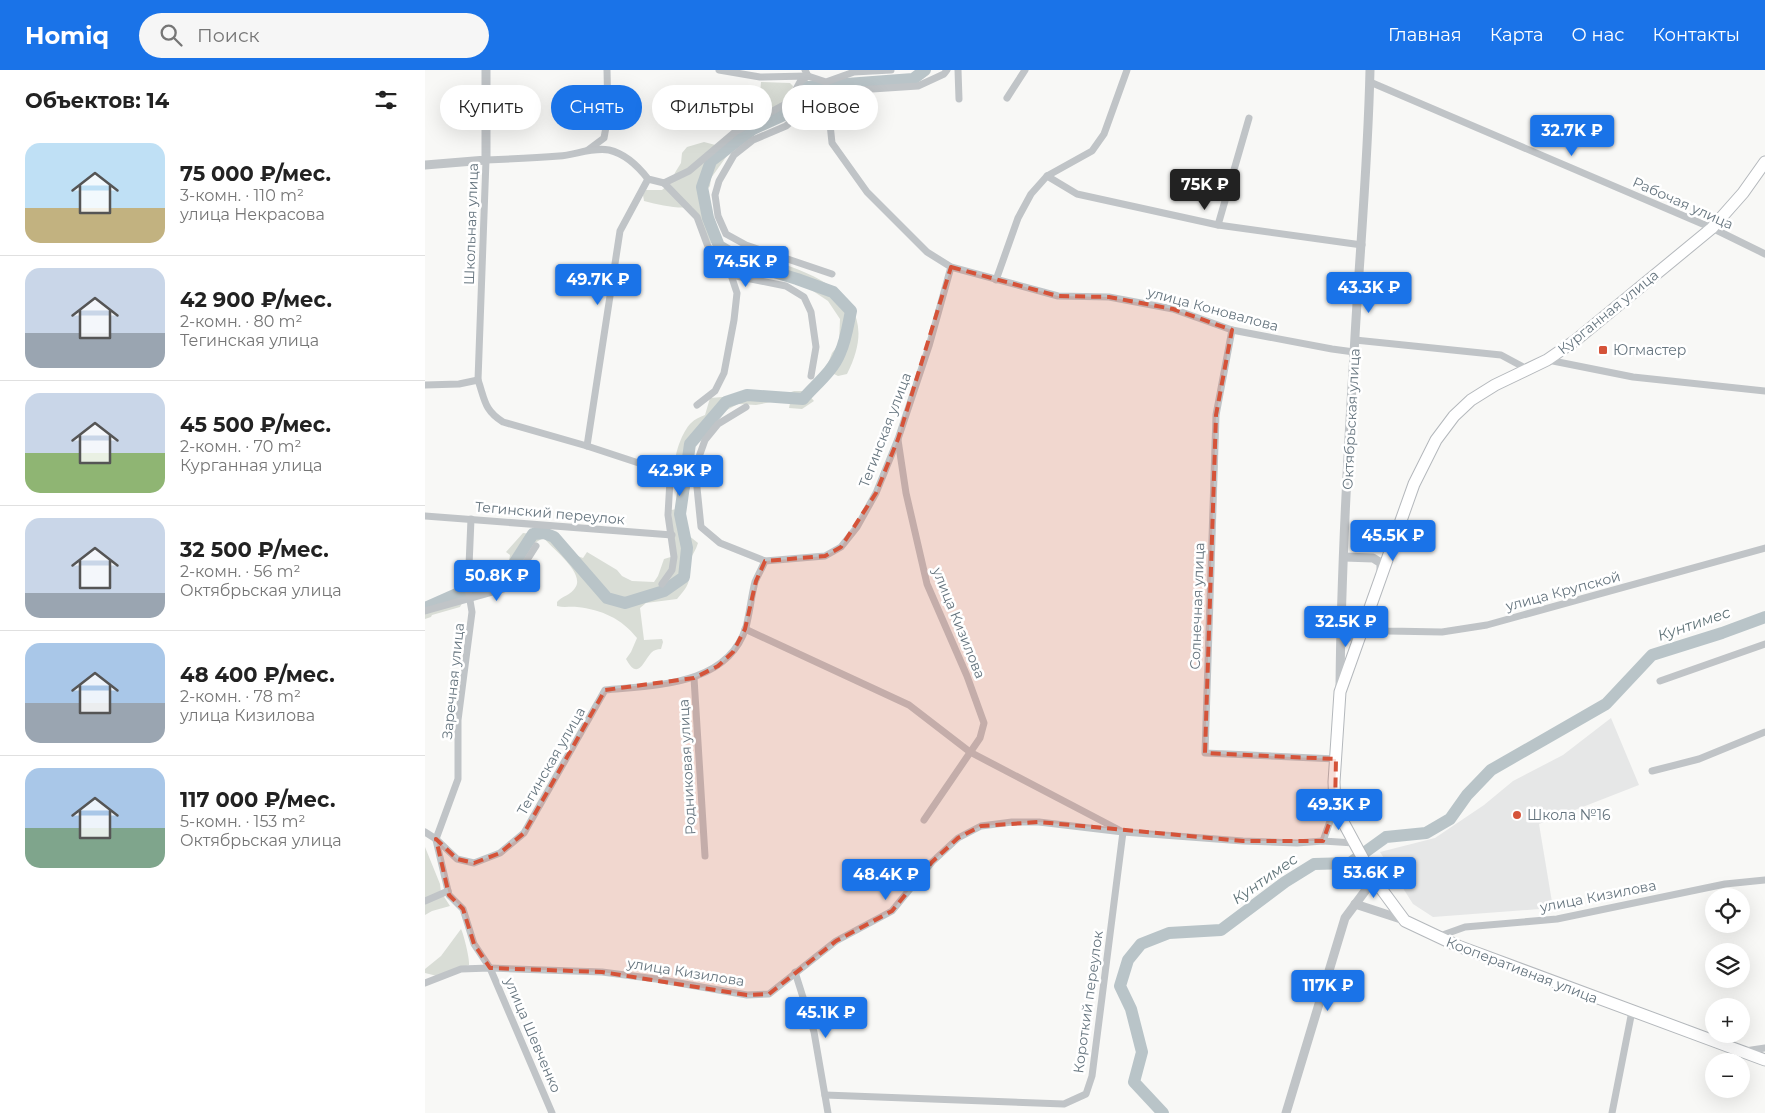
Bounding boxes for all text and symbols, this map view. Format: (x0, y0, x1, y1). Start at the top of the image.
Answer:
search box (139, 13, 489, 58)
text: Homiq (25, 21, 109, 50)
icon: search (157, 21, 185, 49)
text: Поиск (197, 24, 260, 47)
text: Главная (1388, 24, 1462, 46)
text: Карта (1490, 24, 1544, 46)
text: О нас (1572, 24, 1624, 46)
text: Контакты (1652, 24, 1740, 46)
chip: Купить (440, 85, 541, 130)
chip: Снять (551, 85, 642, 130)
chip: Фильтры (652, 85, 772, 130)
chip: Новое (782, 85, 878, 130)
icon: filters (372, 86, 400, 114)
text: Объектов: 14 (25, 88, 169, 113)
pin: 32.7K ₽ (1526, 114, 1618, 157)
text: 32.7K ₽ (1541, 121, 1603, 140)
text: 75 000 ₽/мес. (180, 161, 331, 186)
icon: home (65, 163, 125, 223)
street label: Школьная улица (460, 163, 482, 285)
pin: 75K ₽ (1170, 168, 1240, 211)
street label: Рабочая улица (1630, 173, 1736, 233)
text: 75K ₽ (1181, 175, 1229, 194)
text: 3-комн. · 110 m² (180, 186, 304, 205)
text: улица Некрасова (180, 205, 325, 224)
pin: 74.5K ₽ (700, 246, 792, 288)
text: 74.5K ₽ (715, 252, 777, 271)
pin: 49.7K ₽ (552, 264, 644, 306)
street label: Курганная улица (1554, 266, 1662, 358)
text: 49.7K ₽ (566, 270, 630, 289)
pin: 43.3K ₽ (1323, 272, 1415, 314)
text: 43.3K ₽ (1338, 278, 1401, 297)
street label: улица Коновалова (1144, 283, 1281, 335)
text: 42 900 ₽/мес. (180, 287, 332, 312)
icon: home (65, 288, 125, 348)
text: 2-комн. · 80 m² (180, 312, 302, 331)
text: Тегинская улица (180, 331, 319, 350)
place label: Югмастер (1613, 341, 1686, 359)
marker: Югмастер (1597, 344, 1609, 356)
street label: Октябрьская улица (1338, 348, 1364, 490)
street label: Тегинская улица (855, 370, 915, 490)
text: 45 500 ₽/мес. (180, 412, 331, 437)
icon: home (65, 413, 125, 473)
text: 2-комн. · 70 m² (180, 437, 301, 456)
pin: 42.9K ₽ (634, 454, 726, 497)
text: Курганная улица (180, 456, 322, 475)
text: 42.9K ₽ (648, 461, 712, 480)
street label: Тегинский переулок (474, 497, 626, 529)
pin: 45.5K ₽ (1347, 520, 1439, 562)
text: 45.5K ₽ (1361, 526, 1425, 545)
text: 32 500 ₽/мес. (180, 537, 329, 562)
icon: home (65, 538, 125, 598)
street label: Солнечная улица (1186, 542, 1208, 670)
pin: 50.8K ₽ (451, 560, 543, 602)
text: 2-комн. · 56 m² (180, 562, 300, 581)
street label: улица Кизилова (928, 564, 989, 681)
text: 50.8K ₽ (465, 566, 529, 585)
street label: улица Крупской (1503, 567, 1622, 615)
text: Октябрьская улица (180, 581, 342, 600)
water label: Кунтимес (1655, 602, 1733, 645)
pin: 32.5K ₽ (1300, 606, 1392, 648)
text: 32.5K ₽ (1315, 612, 1377, 631)
street label: Заречная улица (438, 622, 468, 740)
text: 48 400 ₽/мес. (180, 662, 335, 687)
icon: home (65, 663, 125, 723)
text: 2-комн. · 78 m² (180, 687, 301, 706)
street label: Родниковая улица (674, 699, 700, 835)
street label: Тегинская улица (513, 704, 589, 818)
text: улица Кизилова (180, 706, 315, 725)
text: 117 000 ₽/мес. (180, 787, 335, 812)
icon: home (65, 788, 125, 848)
pin: 49.3K ₽ (1293, 788, 1385, 831)
text: 49.3K ₽ (1307, 795, 1371, 814)
place label: Школа №16 (1527, 806, 1611, 824)
marker: Школа №16 (1511, 809, 1523, 821)
text: 5-комн. · 153 m² (180, 812, 305, 831)
text: Октябрьская улица (180, 831, 342, 850)
water label: Кунтимес (1228, 849, 1302, 908)
pin: 53.6K ₽ (1328, 856, 1420, 899)
pin: 48.4K ₽ (840, 858, 932, 901)
text: 53.6K ₽ (1343, 863, 1405, 882)
text: 48.4K ₽ (853, 865, 919, 884)
street label: улица Кизилова (1537, 876, 1658, 916)
map controls (1705, 888, 1750, 1098)
button: locate (1705, 888, 1750, 933)
street label: Короткий переулок (1069, 930, 1107, 1074)
street label: Кооперативная улица (1443, 933, 1601, 1007)
button: layers (1705, 943, 1750, 988)
street label: улица Кизилова (625, 954, 746, 990)
pin: 117K ₽ (1287, 970, 1369, 1012)
street label: улица Шевченко (500, 974, 565, 1095)
text: 117K ₽ (1302, 976, 1354, 995)
pin: 45.1K ₽ (780, 996, 872, 1039)
button: + (1705, 998, 1750, 1043)
text: 45.1K ₽ (796, 1003, 856, 1022)
button: − (1705, 1053, 1750, 1098)

